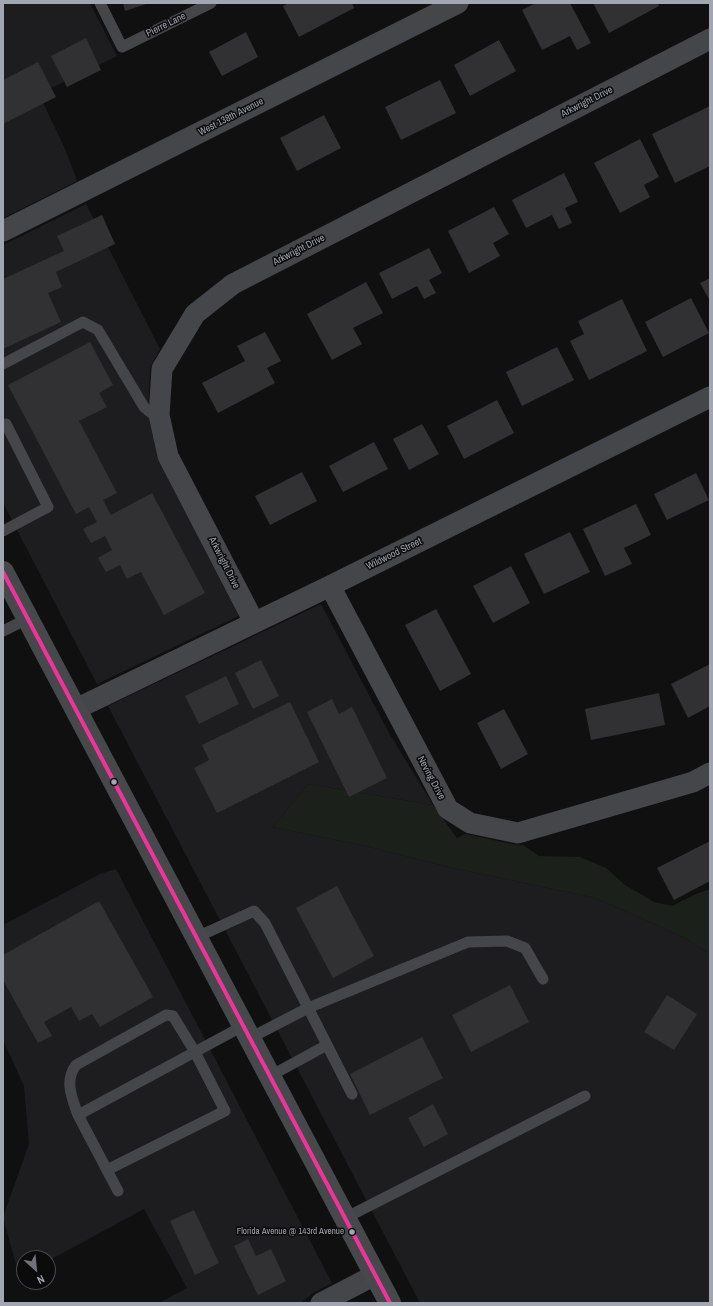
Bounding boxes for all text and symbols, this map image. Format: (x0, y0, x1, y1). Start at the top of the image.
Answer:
street label: Pierre Lane (144, 10, 188, 40)
street label: Arkwright Drive (559, 84, 615, 120)
street label: West 138th Avenue (197, 95, 265, 139)
street label: Arkwright Drive (271, 232, 327, 268)
street label: Arkwright Drive (206, 535, 242, 591)
street label: Wildwood Street (364, 535, 424, 573)
street label: Neving Drive (414, 754, 448, 802)
unlabelled marker (109, 777, 119, 787)
place label: Florida Avenue @ 143rd Avenue (237, 1227, 344, 1237)
marker: Florida Avenue @ 143rd Avenue (347, 1227, 357, 1237)
north arrow (16, 1250, 56, 1290)
text: N (35, 1272, 47, 1288)

